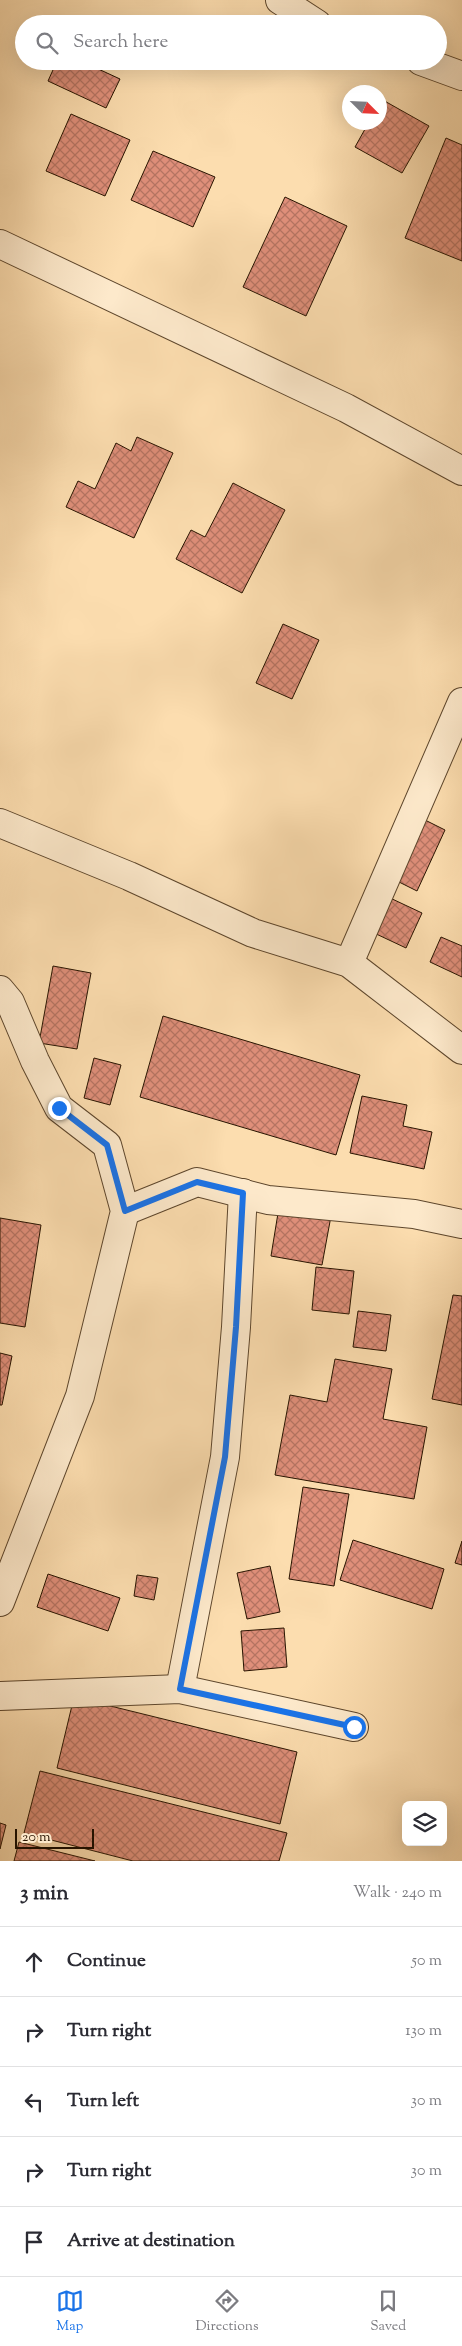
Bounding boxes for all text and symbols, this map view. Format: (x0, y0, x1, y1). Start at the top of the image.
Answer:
search box (15, 15, 447, 70)
icon: search (33, 29, 61, 57)
text: Search here (73, 29, 168, 56)
north arrow (342, 85, 387, 130)
route end (48, 1097, 71, 1120)
route start (343, 1716, 366, 1739)
map controls (402, 1801, 447, 1846)
button: layers (402, 1801, 447, 1846)
scale bar (15, 1826, 94, 1849)
text: 20 m (22, 1828, 51, 1848)
text: 3 min (20, 1879, 69, 1909)
text: Walk · 240 m (353, 1882, 442, 1905)
icon: ahead (20, 1948, 48, 1976)
text: Continue (67, 1948, 146, 1975)
text: 50 m (411, 1950, 442, 1973)
icon: right (20, 2018, 48, 2046)
text: Turn right (67, 2018, 151, 2045)
text: 130 m (405, 2020, 442, 2043)
icon: left (20, 2088, 48, 2116)
text: Turn left (67, 2088, 139, 2115)
text: 30 m (411, 2090, 442, 2113)
icon: right (20, 2158, 48, 2186)
text: Turn right (67, 2158, 151, 2185)
text: 30 m (411, 2160, 442, 2183)
icon: arrive (20, 2228, 48, 2256)
text: Arrive at destination (67, 2228, 235, 2255)
tab: Map (56, 2287, 84, 2337)
tab: Directions (195, 2287, 259, 2337)
tab: Saved (370, 2287, 406, 2337)

